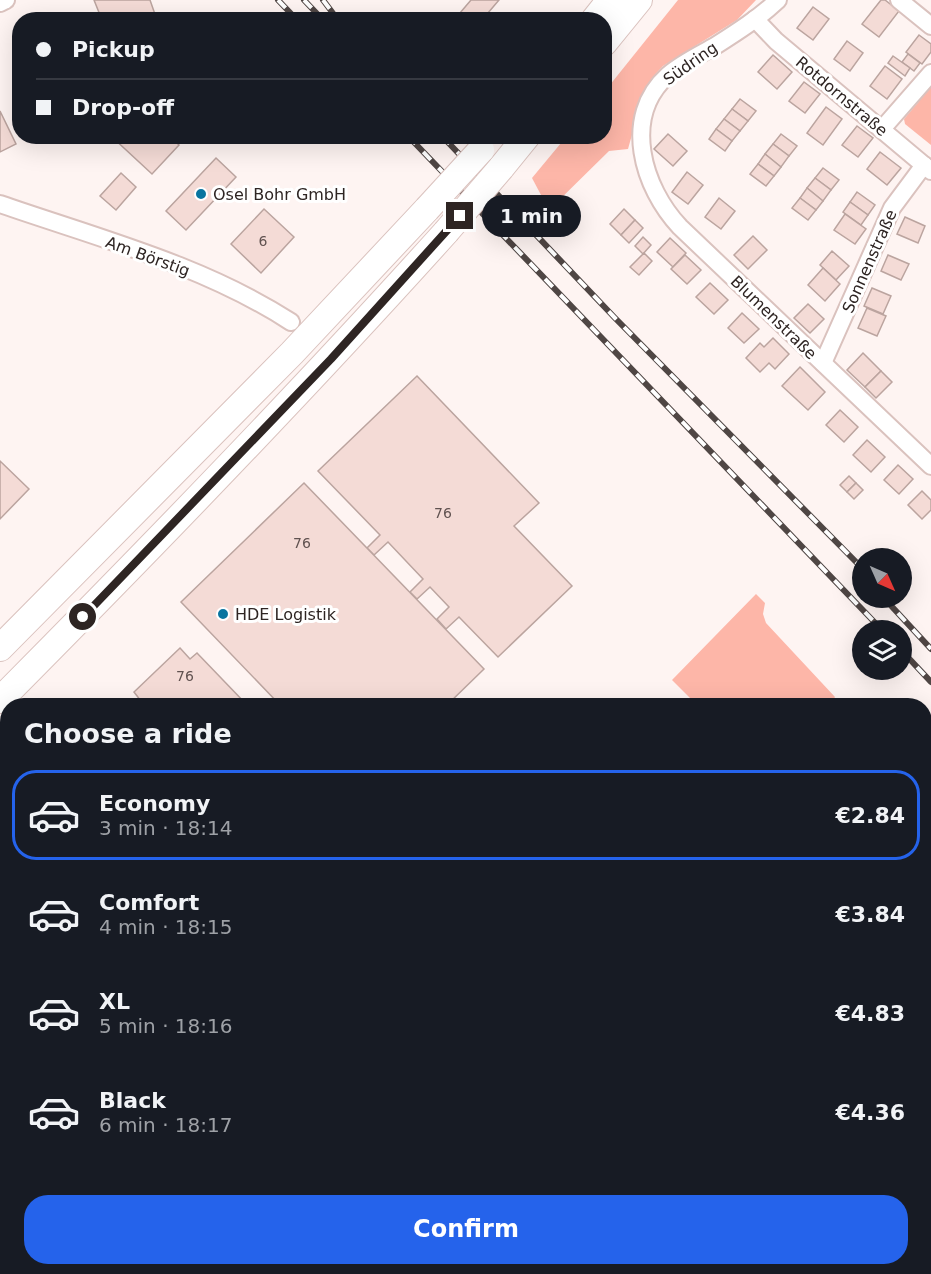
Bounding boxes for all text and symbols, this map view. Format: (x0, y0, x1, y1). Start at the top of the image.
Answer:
text: Pickup (72, 37, 155, 62)
street label: Südring (660, 38, 721, 89)
street label: Rotdornstraße (792, 53, 891, 140)
text: Drop-off (72, 95, 174, 120)
place label: Osel Bohr GmbH (213, 185, 346, 204)
marker: Osel Bohr GmbH (194, 187, 208, 201)
callout: 1 min (481, 195, 580, 237)
route end (446, 202, 473, 229)
text: 1 min (500, 204, 563, 228)
street label: Sonnenstraße (838, 207, 901, 316)
street label: Am Börstig (103, 232, 193, 280)
house number: 6 (259, 233, 268, 249)
street label: Blumenstraße (727, 272, 821, 363)
house number: 76 (434, 505, 452, 521)
house number: 76 (293, 535, 311, 551)
north arrow (852, 548, 912, 608)
map controls (852, 548, 912, 680)
route start (69, 603, 96, 630)
place label: HDE Logistik (235, 605, 337, 624)
marker: HDE Logistik (216, 607, 230, 621)
button: layers (852, 620, 912, 680)
house number: 76 (176, 668, 194, 684)
text: Choose a ride (24, 718, 232, 749)
icon: car (27, 788, 81, 842)
text: Economy (99, 791, 210, 816)
text: €2.84 (835, 803, 905, 828)
text: 3 min · 18:14 (99, 816, 233, 840)
icon: car (27, 887, 81, 941)
text: Comfort (99, 890, 199, 915)
text: €3.84 (835, 902, 905, 927)
text: 4 min · 18:15 (99, 915, 233, 939)
icon: car (27, 986, 81, 1040)
text: XL (99, 989, 130, 1014)
text: €4.83 (835, 1001, 905, 1026)
text: 5 min · 18:16 (99, 1014, 233, 1038)
icon: car (27, 1085, 81, 1139)
text: Black (99, 1088, 166, 1113)
text: €4.36 (835, 1100, 905, 1125)
text: 6 min · 18:17 (99, 1113, 233, 1137)
button: Confirm (24, 1195, 908, 1264)

